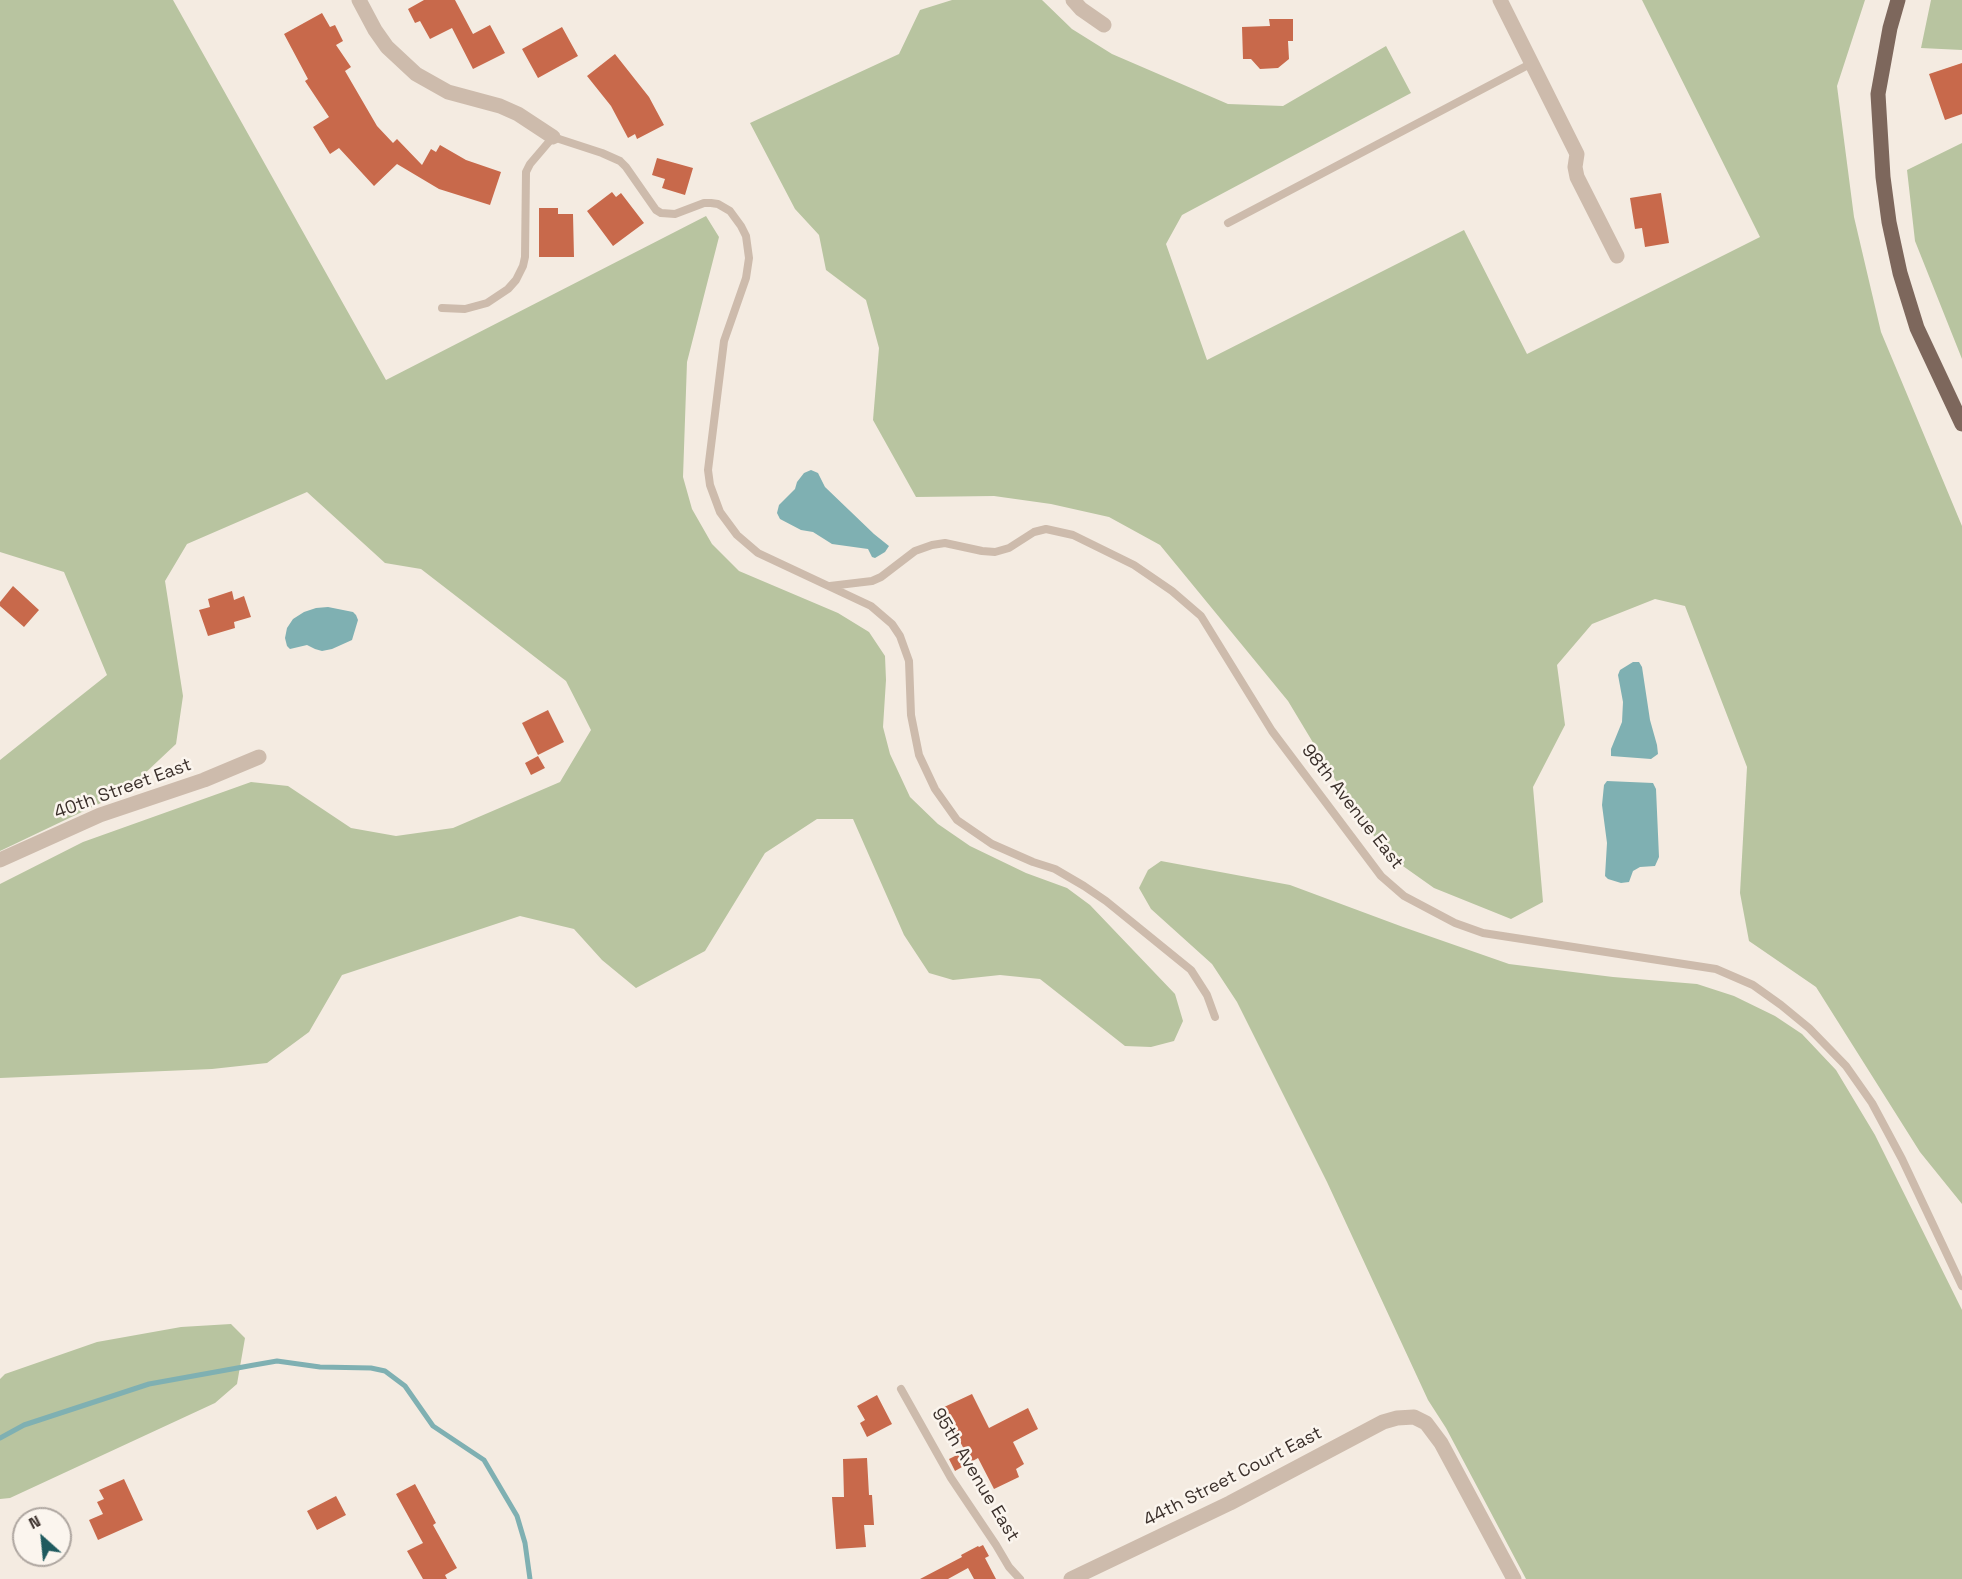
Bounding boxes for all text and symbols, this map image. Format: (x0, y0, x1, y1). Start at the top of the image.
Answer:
street label: 98th Avenue East (1297, 740, 1407, 874)
street label: 40th Street East (51, 754, 195, 824)
street label: 95th Avenue East (927, 1404, 1023, 1546)
street label: 44th Street Court East (1140, 1423, 1326, 1531)
north arrow (12, 1507, 72, 1567)
text: N (25, 1511, 44, 1534)

